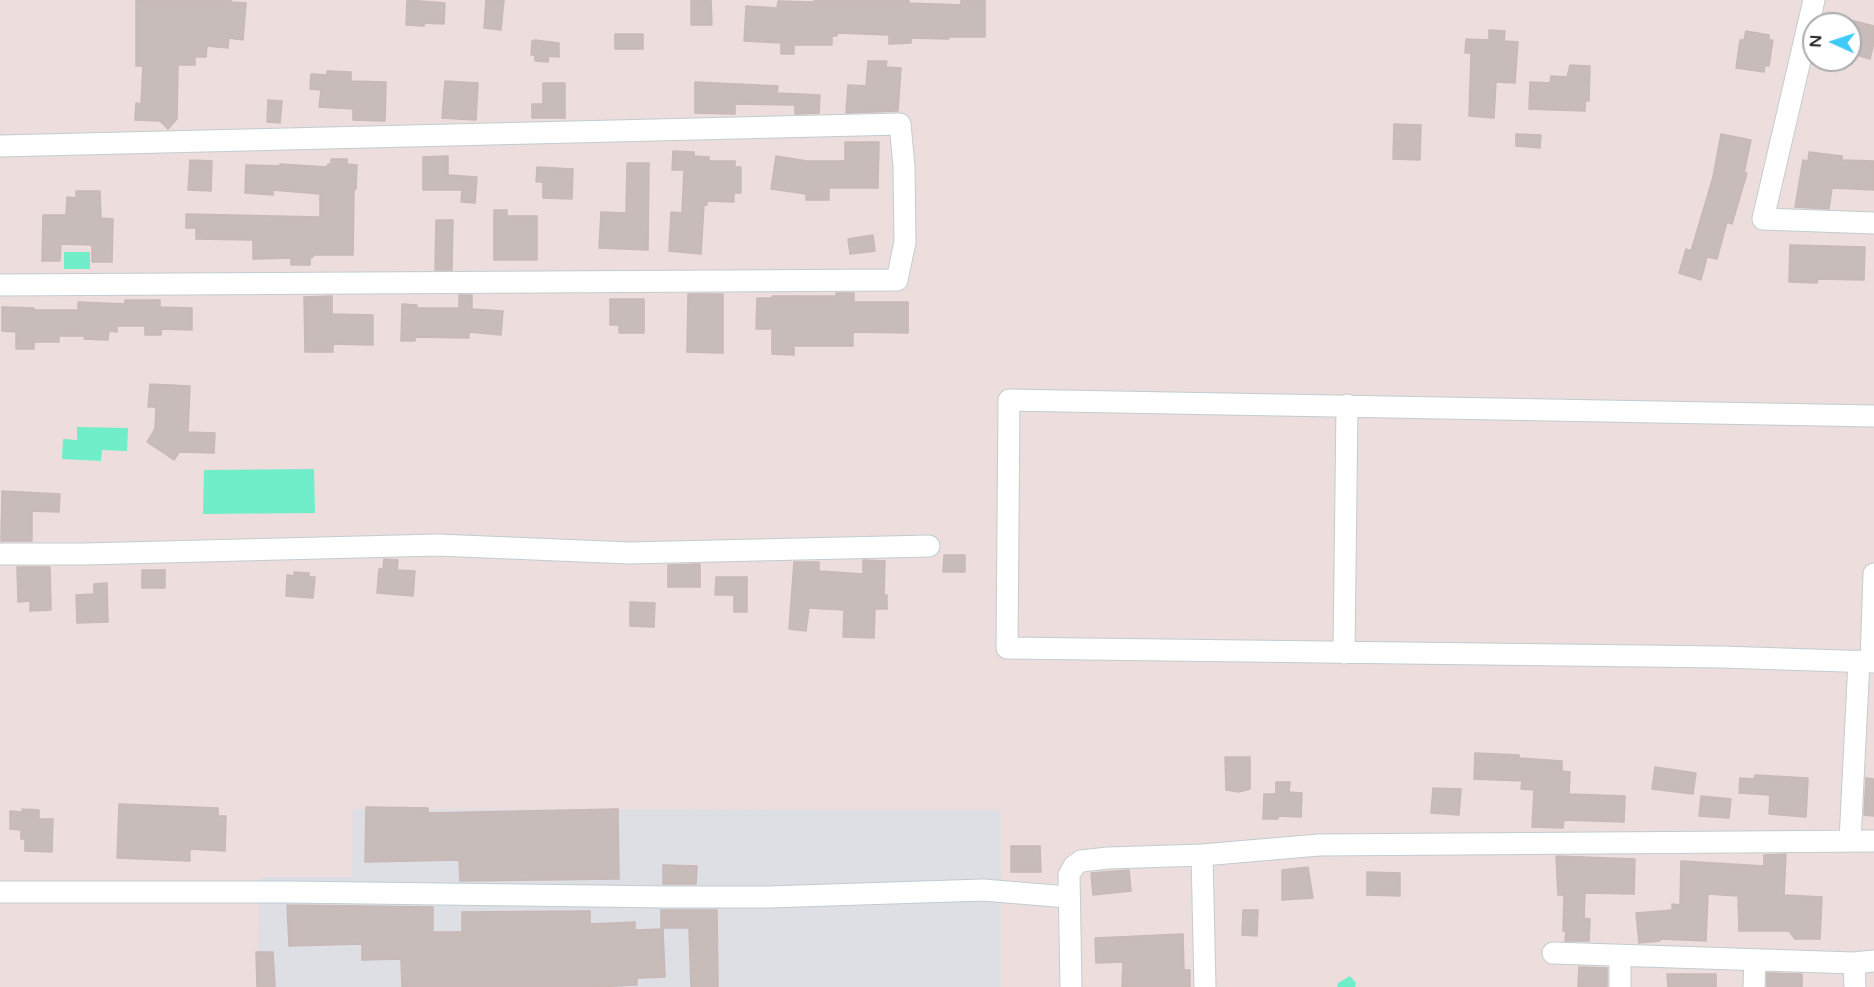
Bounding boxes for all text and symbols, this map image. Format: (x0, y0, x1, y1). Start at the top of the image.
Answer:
north arrow (1802, 12, 1862, 72)
text: N (1806, 34, 1826, 48)

